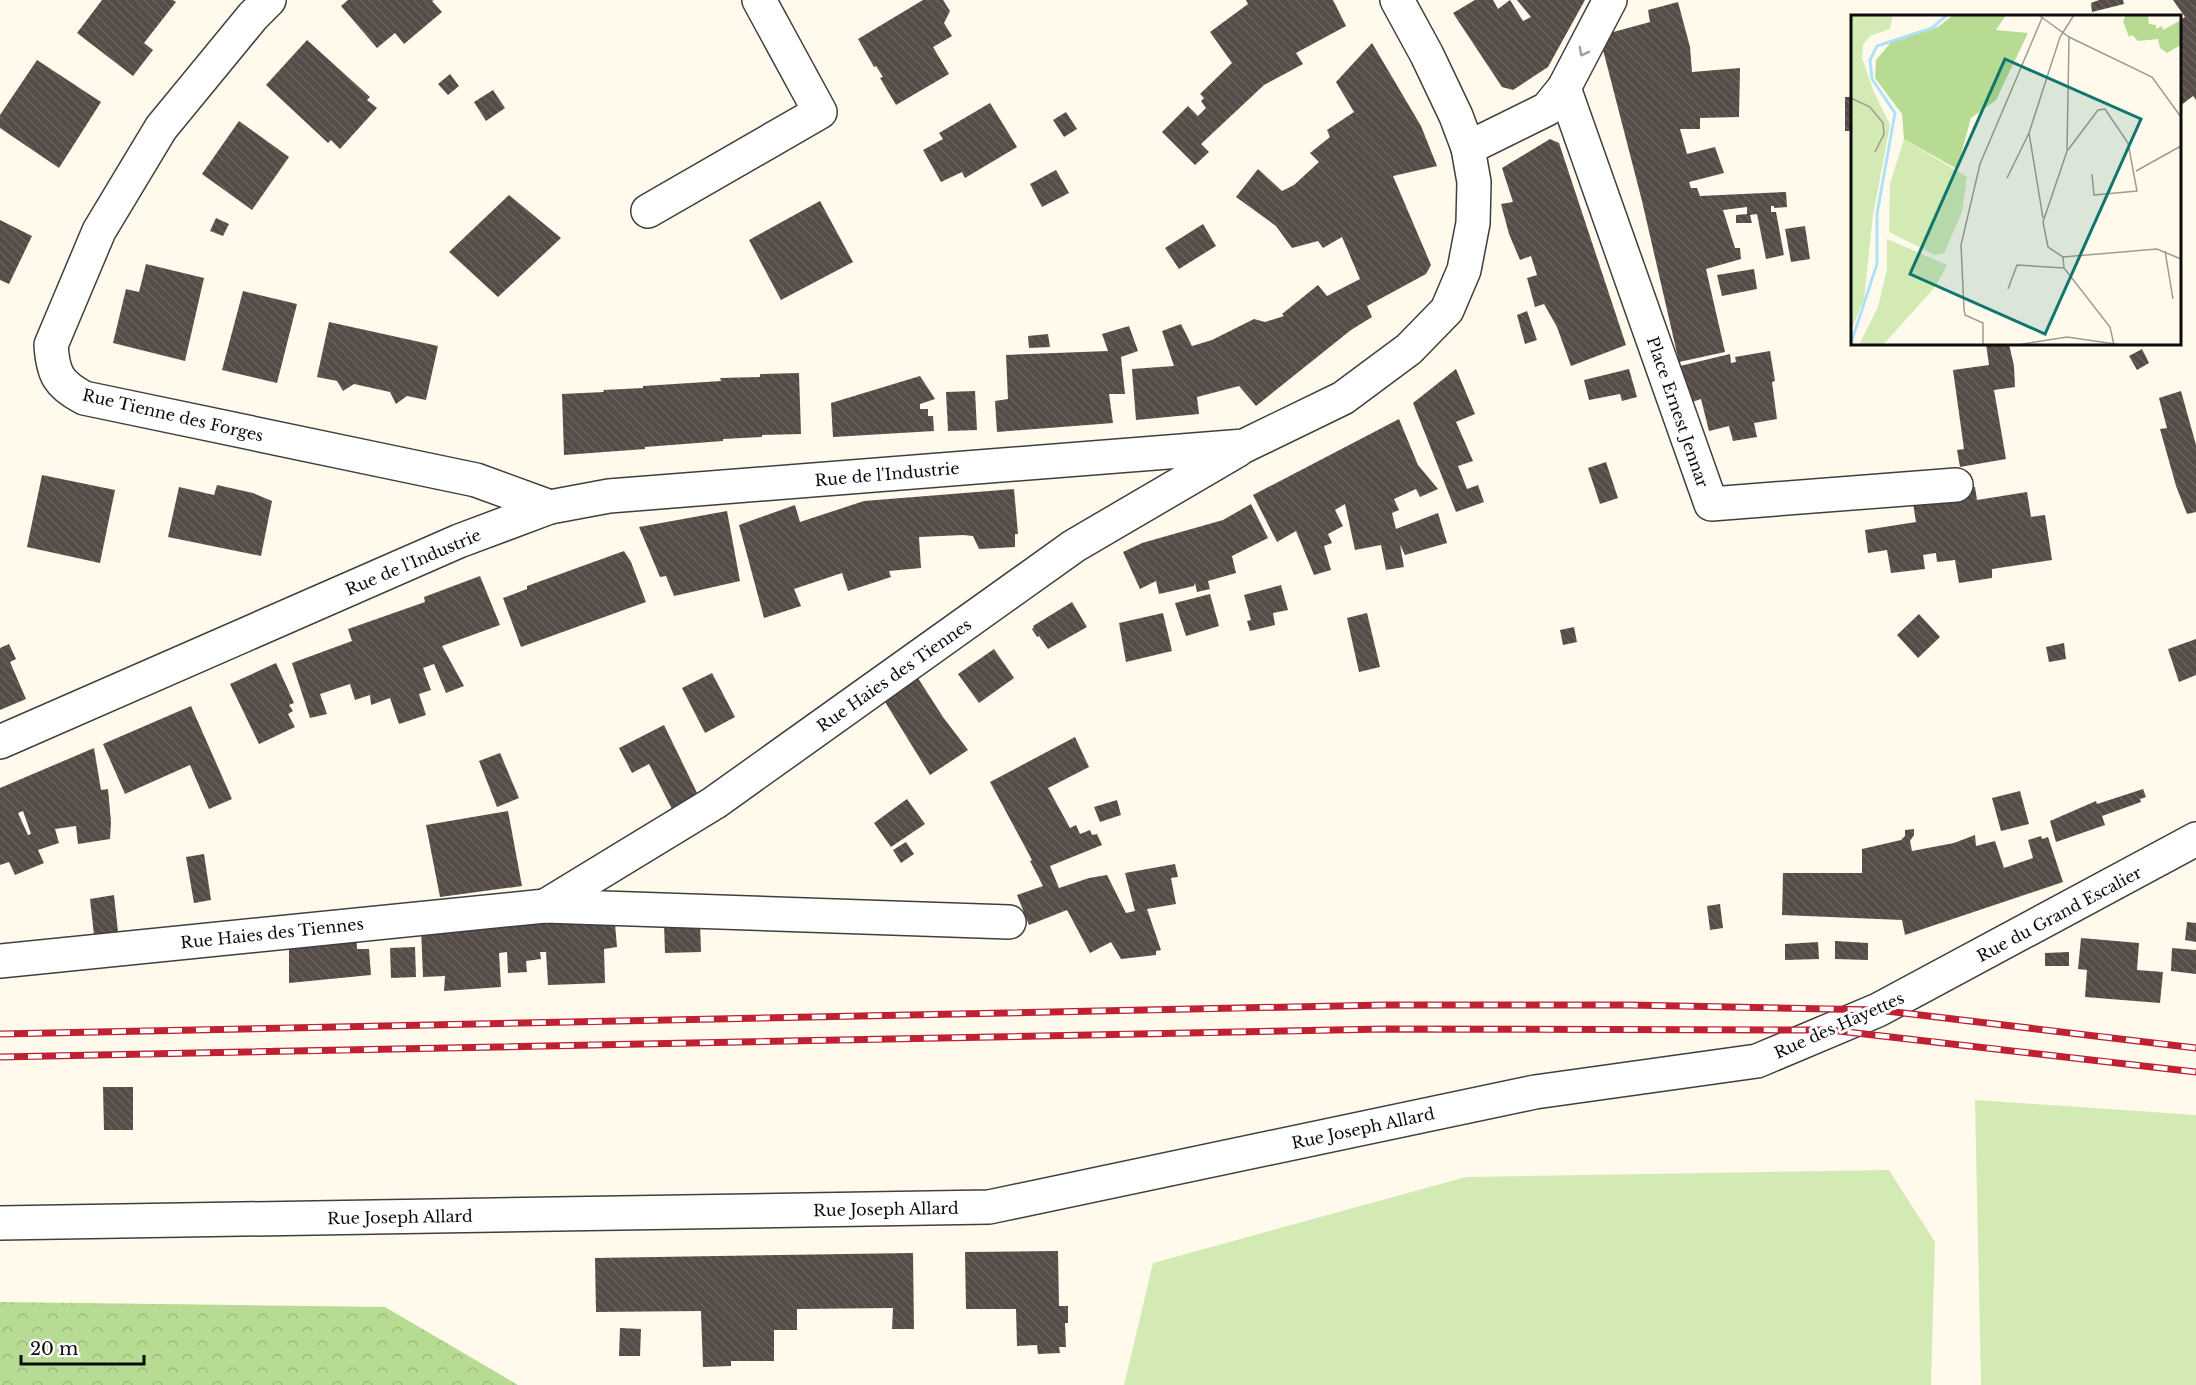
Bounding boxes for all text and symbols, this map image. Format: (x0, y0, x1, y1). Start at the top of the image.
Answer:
inset map (1851, 15, 2181, 345)
one-way arrow (1579, 46, 1590, 56)
street label: Place Ernest Jennar (1643, 334, 1713, 490)
street label: Rue Tienne des Forges (80, 384, 266, 446)
street label: Rue de l'Industrie (814, 458, 960, 490)
street label: Rue de l'Industrie (342, 524, 484, 600)
street label: Rue Haies des Tiennes (813, 614, 975, 736)
street label: Rue du Grand Escalier (1973, 862, 2145, 966)
street label: Rue Haies des Tiennes (179, 913, 365, 953)
street label: Rue des Hayettes (1771, 987, 1907, 1063)
street label: Rue Joseph Allard (1290, 1103, 1436, 1153)
street label: Rue Joseph Allard (813, 1198, 959, 1220)
street label: Rue Joseph Allard (327, 1206, 473, 1228)
scale bar (21, 1328, 144, 1366)
text: 20 m (30, 1338, 78, 1360)

